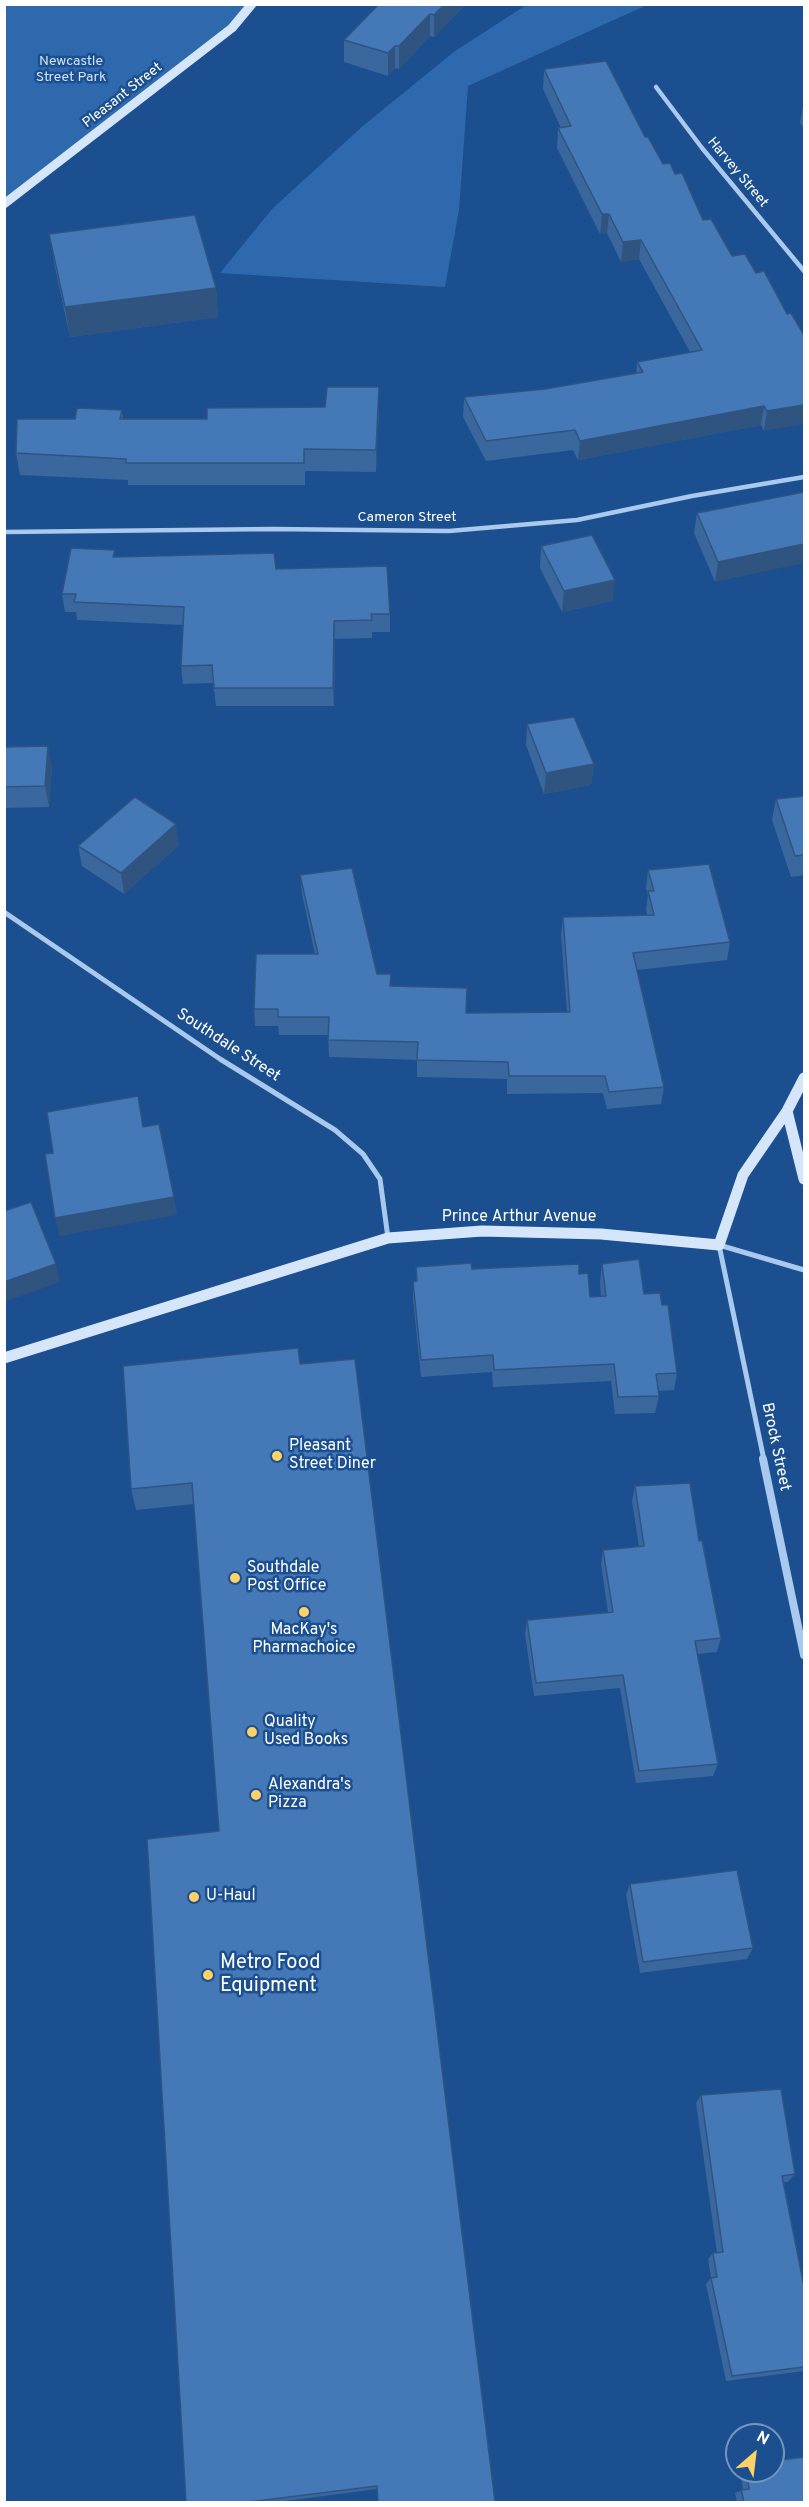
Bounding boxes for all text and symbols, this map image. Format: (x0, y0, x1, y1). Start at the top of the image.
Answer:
park label: Newcastle Street Park (36, 54, 106, 86)
street label: Pleasant Street (80, 60, 166, 132)
street label: Harvey Street (703, 135, 771, 211)
street label: Cameron Street (358, 510, 456, 526)
street label: Southdale Street (172, 1005, 284, 1087)
street label: Prince Arthur Avenue (442, 1208, 596, 1228)
street label: Brock Street (756, 1401, 794, 1493)
place label: Pleasant Street Diner (289, 1437, 376, 1475)
marker: Pleasant Street Diner (270, 1449, 284, 1463)
place label: Southdale Post Office (247, 1559, 326, 1597)
marker: Southdale Post Office (228, 1571, 242, 1585)
marker: MacKay's Pharmachoice (297, 1605, 311, 1619)
place label: MacKay's Pharmachoice (252, 1621, 356, 1659)
place label: Quality Used Books (264, 1713, 348, 1751)
marker: Quality Used Books (245, 1725, 259, 1739)
place label: Alexandra's Pizza (268, 1776, 351, 1814)
marker: Alexandra's Pizza (249, 1788, 263, 1802)
place label: U-Haul (206, 1887, 256, 1907)
marker: U-Haul (187, 1890, 201, 1904)
place label: Metro Food Equipment (220, 1952, 320, 1999)
marker: Metro Food Equipment (201, 1968, 215, 1982)
north arrow (725, 2423, 785, 2483)
text: N (753, 2427, 772, 2450)

